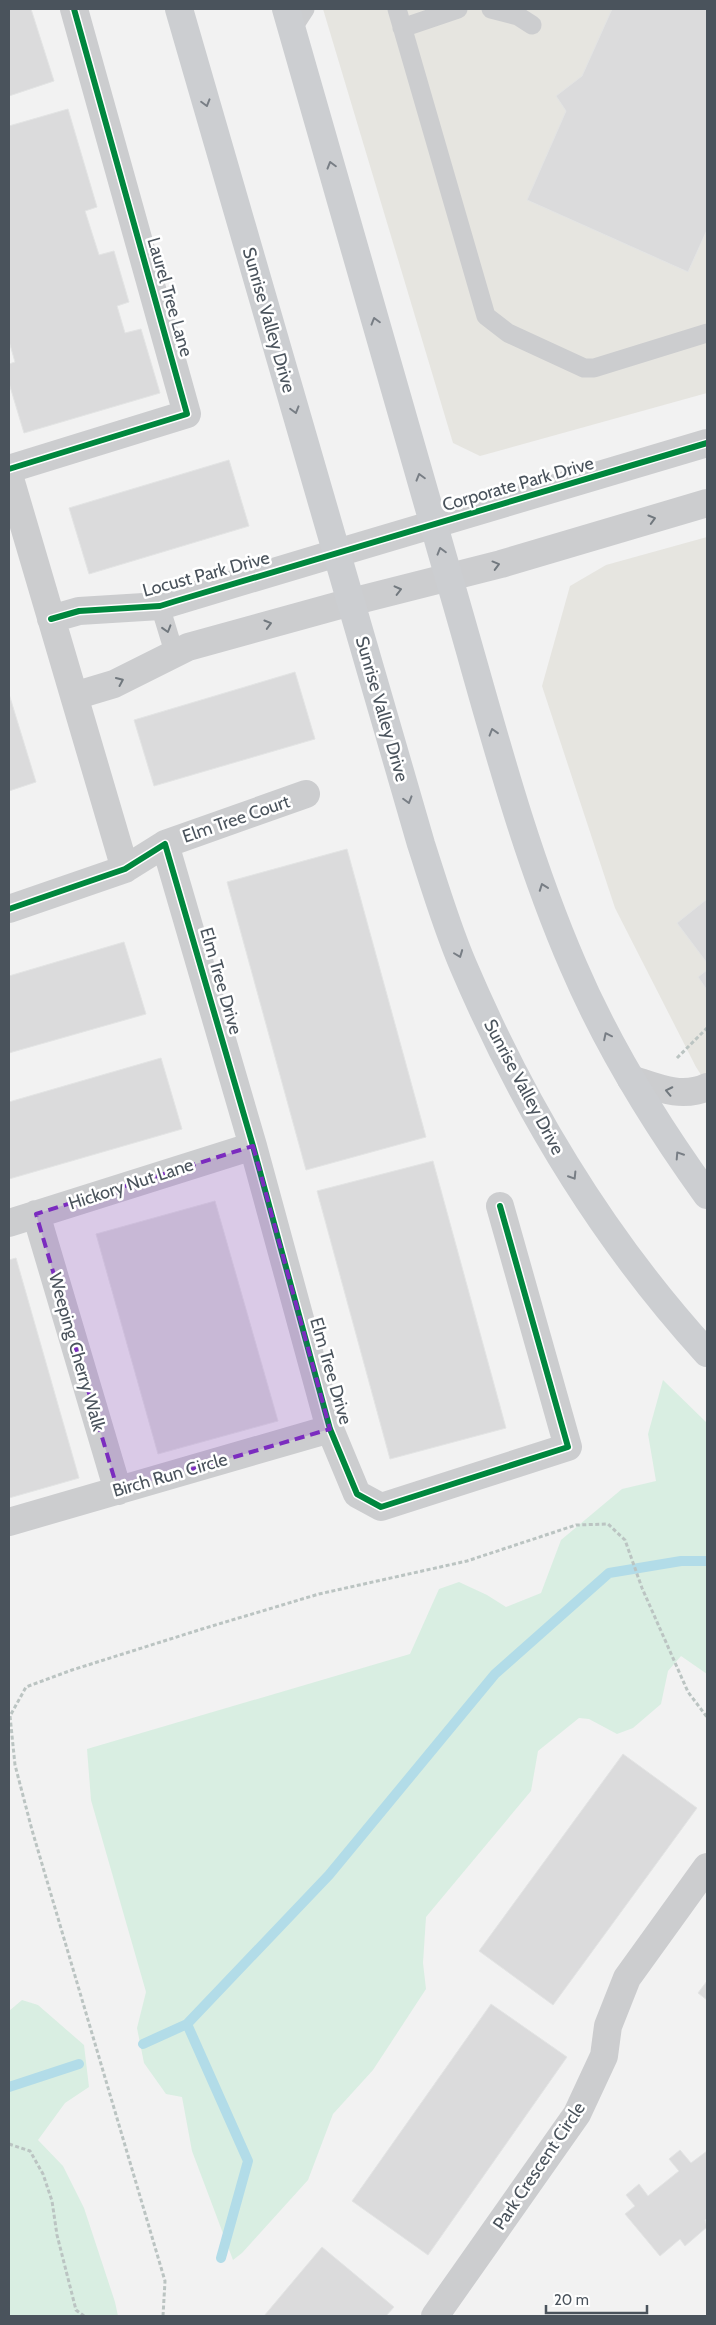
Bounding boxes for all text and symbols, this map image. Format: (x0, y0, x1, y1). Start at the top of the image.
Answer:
one-way arrow (200, 98, 211, 107)
one-way arrow (326, 161, 336, 169)
street label: Laurel Tree Lane (142, 235, 198, 359)
street label: Sunrise Valley Drive (238, 245, 300, 395)
one-way arrow (371, 317, 381, 325)
one-way arrow (290, 405, 300, 413)
street label: Corporate Park Drive (440, 452, 596, 516)
one-way arrow (415, 473, 426, 481)
one-way arrow (647, 515, 655, 525)
street label: Locust Park Drive (140, 546, 272, 602)
one-way arrow (436, 547, 446, 555)
one-way arrow (491, 560, 500, 571)
one-way arrow (394, 585, 403, 596)
one-way arrow (263, 619, 271, 629)
one-way arrow (161, 624, 171, 633)
street label: Sunrise Valley Drive (351, 634, 413, 784)
one-way arrow (115, 676, 124, 687)
one-way arrow (489, 729, 499, 737)
street label: Elm Tree Court (179, 790, 293, 848)
one-way arrow (403, 795, 413, 804)
one-way arrow (539, 883, 549, 892)
street label: Elm Tree Drive (195, 925, 247, 1037)
one-way arrow (453, 949, 463, 958)
street label: Sunrise Valley Drive (479, 1016, 569, 1158)
one-way arrow (603, 1032, 613, 1041)
one-way arrow (664, 1086, 673, 1096)
one-way arrow (676, 1152, 685, 1161)
street label: Hickory Nut Lane (66, 1153, 196, 1215)
one-way arrow (566, 1171, 576, 1180)
street label: Weeping Cherry Walk (44, 1270, 110, 1435)
street label: Elm Tree Drive (305, 1315, 357, 1427)
street label: Birch Run Circle (110, 1448, 230, 1502)
street label: Park Crescent Circle (488, 2098, 590, 2234)
scale bar (546, 2282, 647, 2314)
text: 20 m (554, 2291, 589, 2309)

